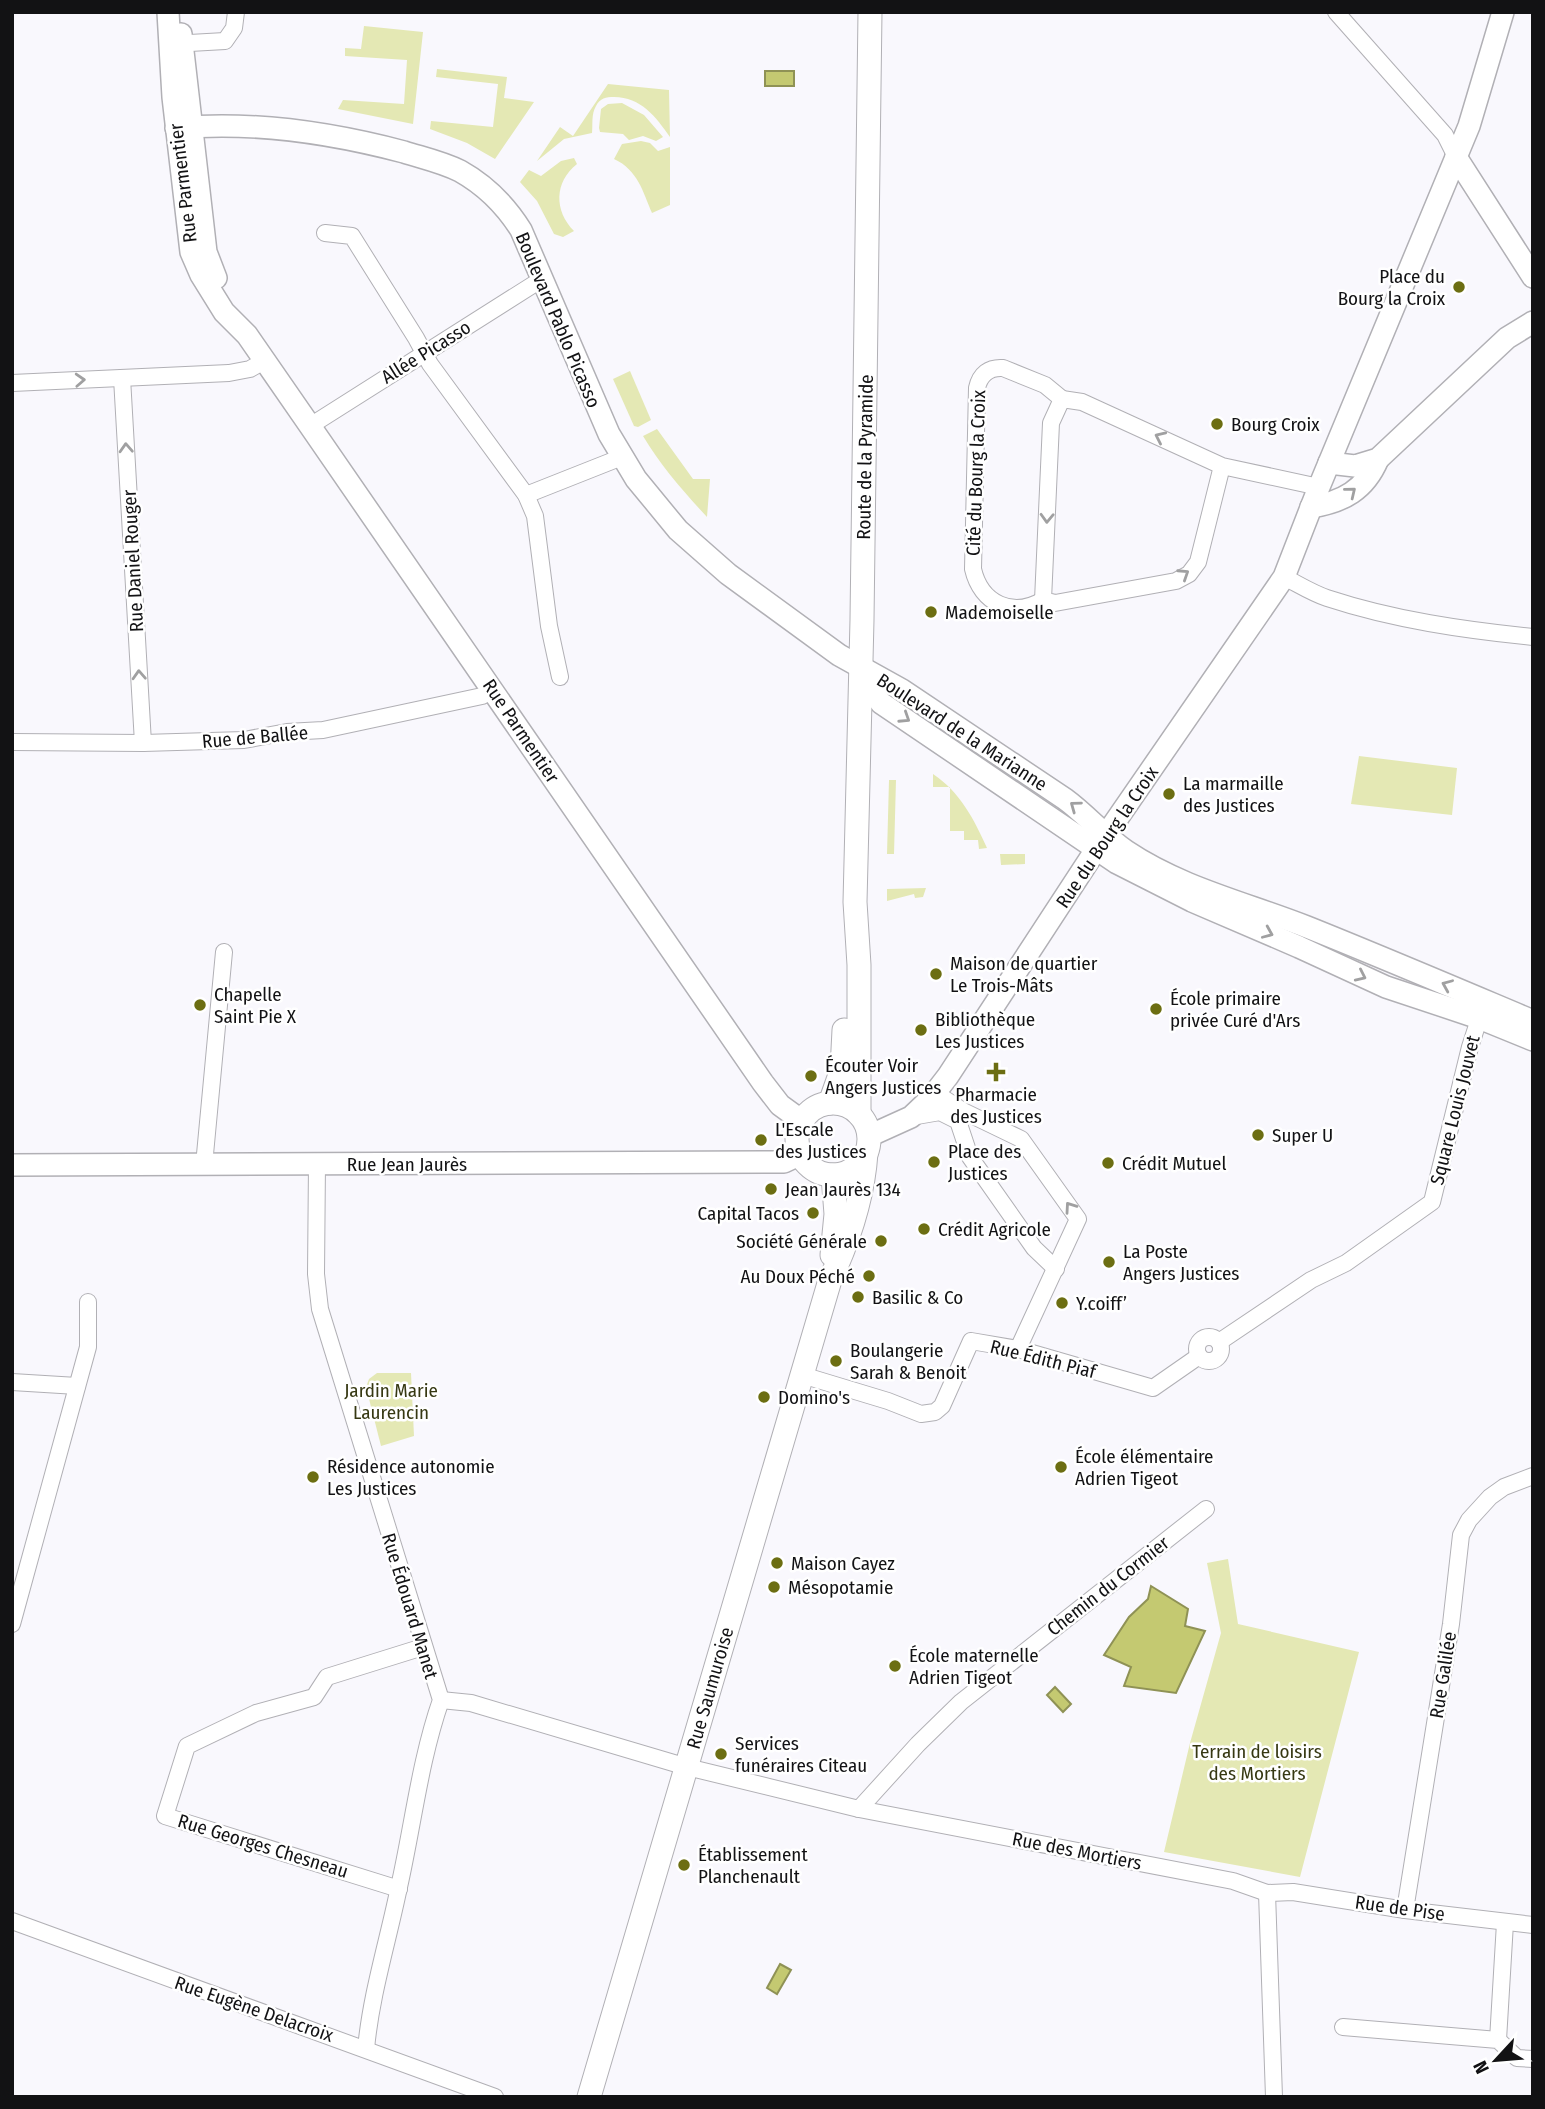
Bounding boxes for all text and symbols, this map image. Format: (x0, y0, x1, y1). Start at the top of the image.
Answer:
street label: Rue Parmentier (164, 122, 202, 244)
street label: Boulevard Pablo Picasso (511, 229, 605, 411)
place label: Place du Bourg la Croix (1338, 265, 1446, 310)
marker: Place du Bourg la Croix (1451, 279, 1467, 295)
street label: Allée Picasso (377, 315, 475, 389)
one-way arrow (75, 373, 86, 388)
street label: Route de la Pyramide (852, 374, 878, 540)
street label: Cité du Bourg la Croix (962, 389, 990, 556)
place label: Bourg Croix (1231, 413, 1320, 436)
marker: Bourg Croix (1209, 416, 1225, 432)
one-way arrow (1155, 431, 1167, 445)
one-way arrow (119, 442, 134, 453)
one-way arrow (1343, 488, 1356, 500)
street label: Rue Daniel Rouger (118, 489, 148, 633)
one-way arrow (1040, 513, 1055, 524)
one-way arrow (1176, 570, 1189, 583)
place label: Mademoiselle (945, 601, 1054, 624)
marker: Mademoiselle (923, 604, 939, 620)
street label: Boulevard de la Marianne (872, 668, 1052, 796)
one-way arrow (132, 669, 147, 680)
street label: Rue Parmentier (478, 675, 564, 788)
one-way arrow (897, 710, 910, 723)
street label: Rue de Ballée (201, 721, 309, 753)
street label: Rue du Bourg la Croix (1051, 761, 1163, 912)
place label: La marmaille des Justices (1183, 772, 1284, 817)
marker: La marmaille des Justices (1161, 786, 1177, 802)
one-way arrow (1070, 802, 1083, 815)
one-way arrow (1261, 925, 1273, 939)
place label: Maison de quartier Le Trois-Mâts (950, 952, 1098, 997)
marker: Maison de quartier Le Trois-Mâts (928, 966, 944, 982)
one-way arrow (1354, 967, 1366, 981)
one-way arrow (1442, 979, 1454, 993)
place label: Chapelle Saint Pie X (214, 983, 297, 1028)
place label: École primaire privée Curé d'Ars (1170, 987, 1300, 1032)
marker: Chapelle Saint Pie X (192, 997, 208, 1013)
marker: École primaire privée Curé d'Ars (1148, 1001, 1164, 1017)
place label: Bibliothèque Les Justices (935, 1008, 1035, 1053)
marker: Bibliothèque Les Justices (913, 1022, 929, 1038)
street label: Square Louis Jouvet (1425, 1032, 1485, 1187)
place label: Écouter Voir Angers Justices (825, 1054, 941, 1099)
marker: Pharmacie des Justices (988, 1064, 1004, 1080)
marker: Écouter Voir Angers Justices (803, 1068, 819, 1084)
place label: Pharmacie des Justices (950, 1083, 1042, 1128)
place label: L'Escale des Justices (775, 1118, 867, 1163)
place label: Super U (1272, 1124, 1333, 1147)
marker: Super U (1250, 1127, 1266, 1143)
marker: L'Escale des Justices (753, 1132, 769, 1148)
place label: Place des Justices (948, 1140, 1021, 1185)
place label: Crédit Mutuel (1122, 1152, 1227, 1175)
street label: Rue Jean Jaurès (347, 1153, 467, 1176)
marker: Place des Justices (926, 1154, 942, 1170)
marker: Crédit Mutuel (1100, 1155, 1116, 1171)
place label: Jean Jaurès 134 (785, 1178, 901, 1201)
marker: Jean Jaurès 134 (763, 1181, 779, 1197)
place label: Capital Tacos (698, 1202, 799, 1225)
one-way arrow (1066, 1202, 1078, 1215)
marker: Capital Tacos (805, 1205, 821, 1221)
place label: Crédit Agricole (938, 1218, 1051, 1241)
marker: Crédit Agricole (916, 1221, 932, 1237)
place label: Société Générale (736, 1230, 867, 1253)
marker: Société Générale (873, 1233, 889, 1249)
place label: La Poste Angers Justices (1123, 1240, 1239, 1285)
marker: La Poste Angers Justices (1101, 1254, 1117, 1270)
place label: Au Doux Péché (741, 1265, 855, 1288)
marker: Au Doux Péché (861, 1268, 877, 1284)
place label: Basilic & Co (872, 1286, 963, 1309)
marker: Basilic & Co (850, 1289, 866, 1305)
place label: Y.coiff’ (1076, 1292, 1127, 1315)
marker: Y.coiff’ (1054, 1295, 1070, 1311)
street label: Rue Édith Piaf (988, 1335, 1099, 1384)
place label: Boulangerie Sarah & Benoit (850, 1339, 967, 1384)
marker: Boulangerie Sarah & Benoit (828, 1353, 844, 1369)
park label: Jardin Marie Laurencin (344, 1379, 438, 1424)
place label: Domino's (778, 1386, 850, 1409)
marker: Domino's (756, 1389, 772, 1405)
place label: École élémentaire Adrien Tigeot (1075, 1445, 1213, 1490)
place label: Résidence autonomie Les Justices (327, 1455, 495, 1500)
marker: École élémentaire Adrien Tigeot (1053, 1459, 1069, 1475)
marker: Résidence autonomie Les Justices (305, 1469, 321, 1485)
street label: Rue Édouard Manet (377, 1530, 443, 1682)
street label: Chemin du Cormier (1042, 1531, 1174, 1641)
place label: Maison Cayez (791, 1552, 895, 1575)
marker: Maison Cayez (769, 1555, 785, 1571)
place label: Mésopotamie (788, 1576, 893, 1599)
marker: Mésopotamie (766, 1579, 782, 1595)
street label: Rue Saumuroise (682, 1624, 738, 1752)
street label: Rue Galilée (1425, 1630, 1461, 1720)
place label: École maternelle Adrien Tigeot (909, 1644, 1039, 1689)
marker: École maternelle Adrien Tigeot (887, 1658, 903, 1674)
place label: Services funéraires Citeau (735, 1732, 867, 1777)
park label: Terrain de loisirs des Mortiers (1192, 1740, 1322, 1785)
marker: Services funéraires Citeau (713, 1746, 729, 1762)
street label: Rue Georges Chesneau (175, 1809, 351, 1883)
street label: Rue des Mortiers (1010, 1827, 1144, 1875)
place label: Établissement Planchenault (698, 1843, 808, 1888)
marker: Établissement Planchenault (676, 1857, 692, 1873)
street label: Rue de Pise (1354, 1890, 1446, 1926)
street label: Rue Eugène Delacroix (172, 1971, 337, 2047)
north arrow (1461, 2025, 1531, 2095)
text: N (1468, 2057, 1494, 2077)

